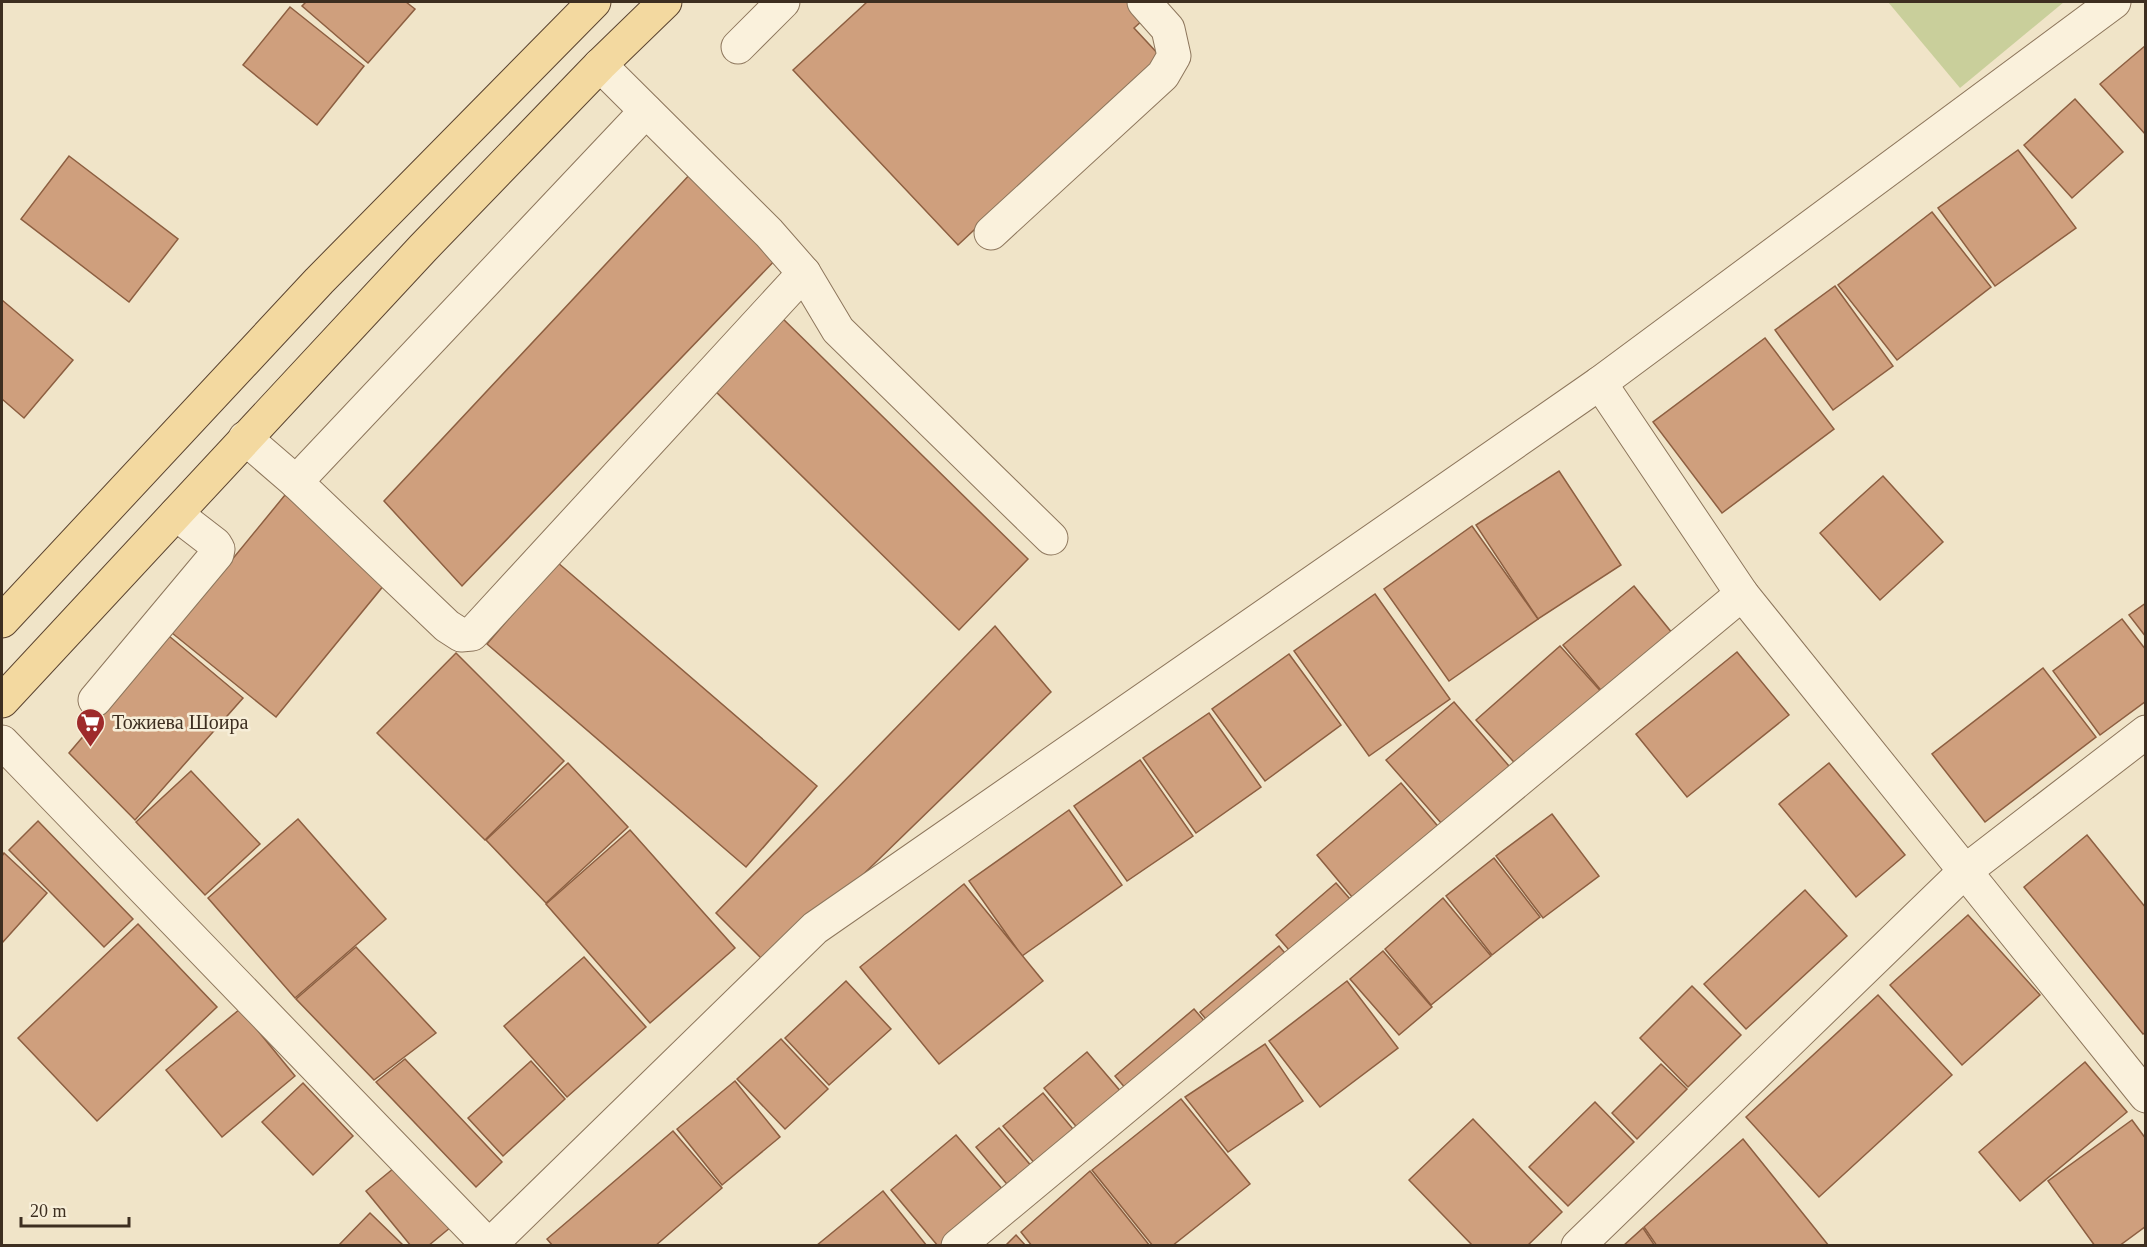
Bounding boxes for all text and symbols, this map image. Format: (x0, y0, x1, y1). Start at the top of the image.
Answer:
supermarket icon: Тожиева Шоира (75, 706, 107, 748)
place label: Тожиева Шоира (112, 711, 249, 734)
scale bar (21, 1190, 129, 1228)
text: 20 m (30, 1201, 67, 1221)

